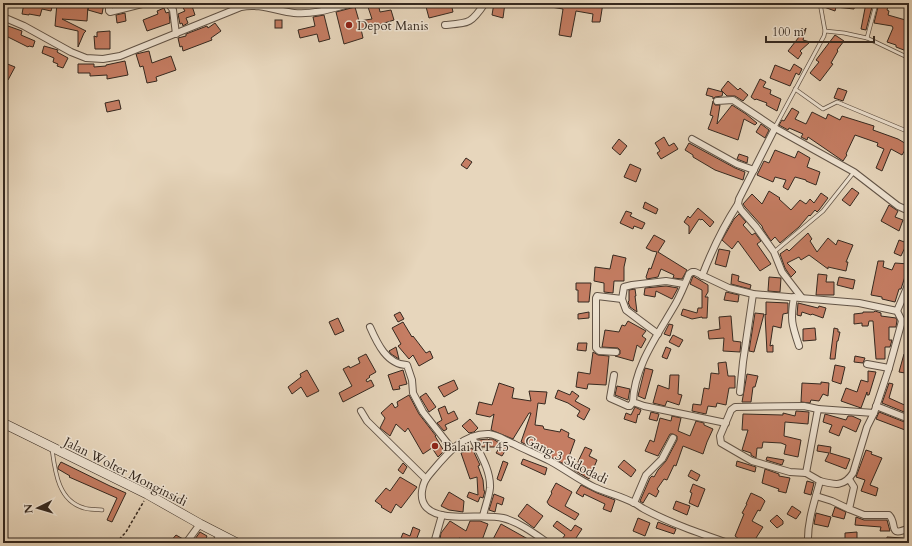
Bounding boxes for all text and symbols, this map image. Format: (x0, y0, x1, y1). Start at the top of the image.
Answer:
place label: Depot Manis (357, 17, 428, 35)
scale bar (766, 18, 874, 44)
marker: Depot Manis (344, 20, 354, 30)
text: 100 m (772, 24, 805, 40)
street label: Gang 3 Sidodadi (522, 431, 612, 489)
street label: Jalan Wolter Monginsidi (59, 432, 191, 511)
place label: Balai RT 45 (443, 438, 509, 456)
marker: Balai RT 45 (430, 441, 440, 451)
north arrow (18, 488, 58, 528)
text: N (21, 503, 36, 514)

